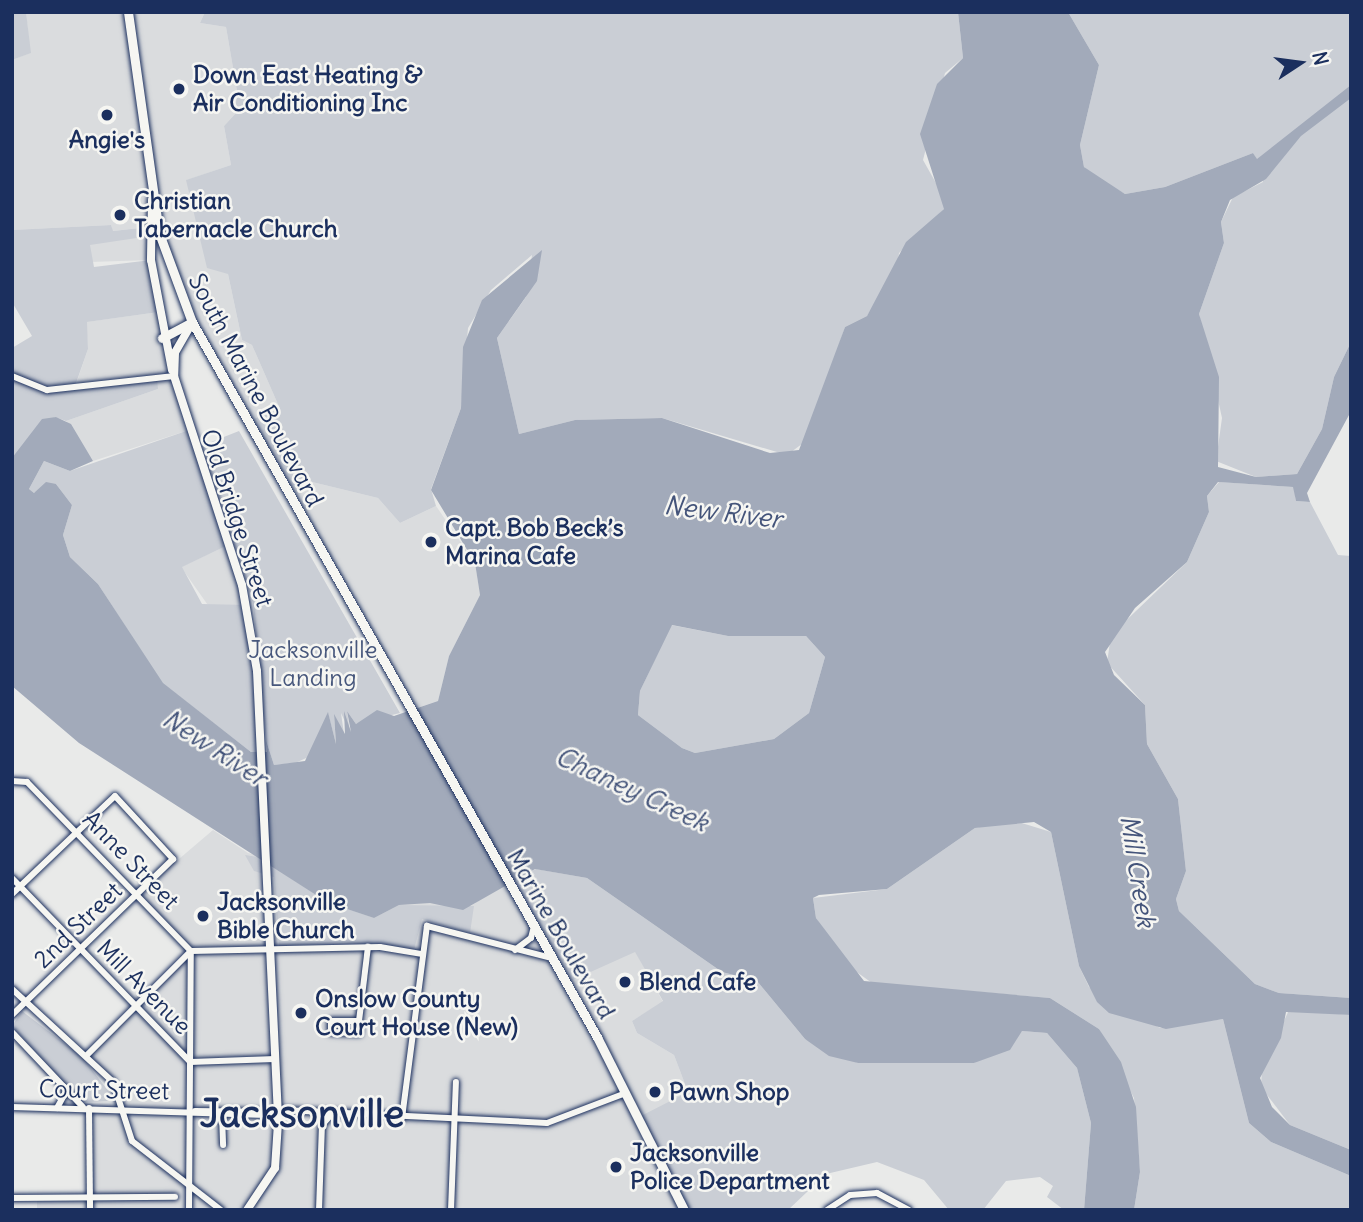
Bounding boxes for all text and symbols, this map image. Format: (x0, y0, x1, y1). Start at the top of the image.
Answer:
north arrow (1265, 28, 1335, 98)
text: N (1307, 49, 1334, 67)
place label: Down East Heating & Air Conditioning Inc (193, 61, 423, 117)
marker: Down East Heating & Air Conditioning Inc (171, 81, 187, 97)
marker: Angie's (99, 107, 115, 123)
place label: Angie's (69, 126, 145, 154)
place label: Christian Tabernacle Church (134, 187, 338, 243)
marker: Christian Tabernacle Church (112, 207, 128, 223)
street label: South Marine Boulevard (182, 269, 330, 511)
street label: Old Bridge Street (195, 426, 279, 610)
water label: New River (663, 489, 783, 535)
place label: Capt. Bob Beck’s Marina Cafe (445, 514, 624, 570)
marker: Capt. Bob Beck’s Marina Cafe (423, 534, 439, 550)
park label: Jacksonville Landing (249, 636, 377, 692)
water label: New River (157, 703, 273, 793)
water label: Chaney Creek (551, 740, 713, 838)
street label: Anne Street (77, 805, 185, 915)
water label: Mill Creek (1114, 813, 1162, 929)
street label: Marine Boulevard (501, 844, 621, 1024)
street label: 2nd Street (28, 876, 128, 974)
place label: Jacksonville Bible Church (217, 888, 355, 944)
marker: Jacksonville Bible Church (195, 908, 211, 924)
street label: Mill Avenue (91, 934, 197, 1040)
place label: Blend Cafe (639, 968, 756, 996)
marker: Blend Cafe (617, 974, 633, 990)
place label: Onslow County Court House (New) (315, 985, 518, 1041)
marker: Onslow County Court House (New) (293, 1005, 309, 1021)
street label: Court Street (38, 1074, 170, 1106)
place label: Pawn Shop (669, 1078, 789, 1106)
marker: Pawn Shop (647, 1084, 663, 1100)
district label: Jacksonville (200, 1091, 404, 1137)
place label: Jacksonville Police Department (630, 1139, 830, 1195)
marker: Jacksonville Police Department (608, 1159, 624, 1175)

